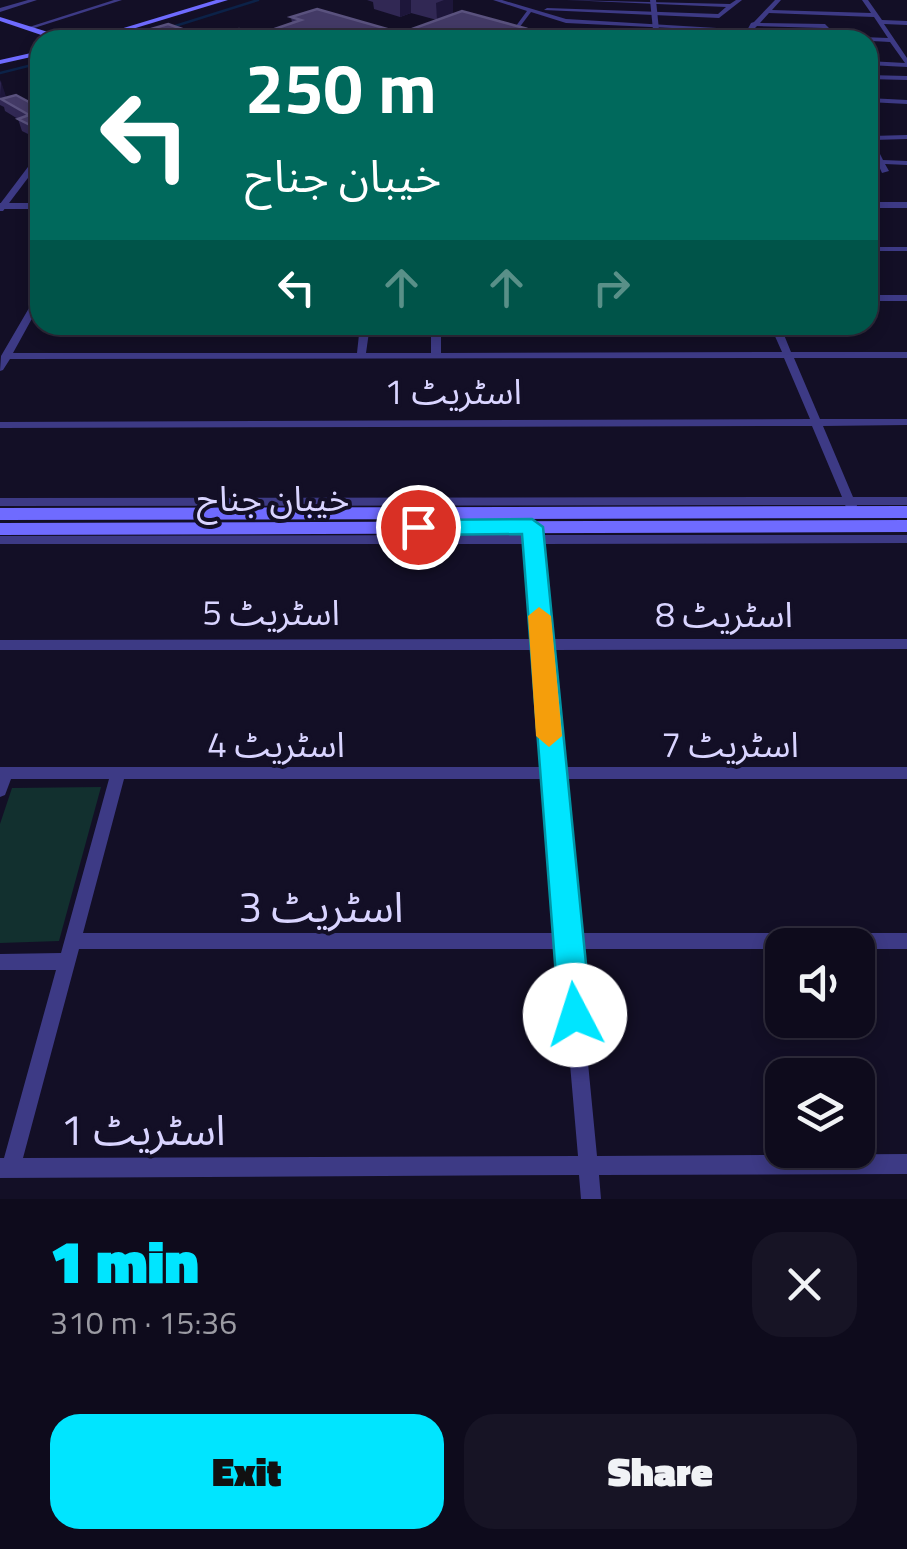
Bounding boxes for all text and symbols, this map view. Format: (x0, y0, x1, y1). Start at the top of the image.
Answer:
text: 250 m (245, 34, 437, 140)
icon: left (80, 70, 210, 200)
text: خیبان جناح (245, 141, 441, 209)
icon: left (269, 260, 324, 315)
icon: ahead (374, 260, 429, 315)
icon: ahead (479, 260, 534, 315)
icon: right (584, 260, 639, 315)
street label: اسٹریٹ 1 (384, 364, 522, 418)
street label: خیبان جناح (197, 471, 349, 525)
pin (376, 485, 461, 570)
icon: arrive (391, 500, 446, 555)
street label: اسٹریٹ 5 (202, 585, 340, 639)
street label: اسٹریٹ 8 (655, 587, 793, 641)
street label: اسٹریٹ 4 (207, 717, 345, 771)
street label: اسٹریٹ 7 (661, 717, 799, 771)
street label: اسٹریٹ 3 (238, 874, 404, 938)
map controls (765, 928, 875, 1168)
button: sound (765, 928, 875, 1038)
position arrow (523, 963, 627, 1067)
button: layers (765, 1058, 875, 1168)
street label: اسٹریٹ 1 (60, 1097, 226, 1161)
text: 1 min (50, 1215, 199, 1306)
button: close (752, 1232, 857, 1337)
text: 310 m · 15:36 (50, 1298, 237, 1346)
button: Exit (50, 1414, 444, 1529)
button: Share (464, 1414, 857, 1529)

